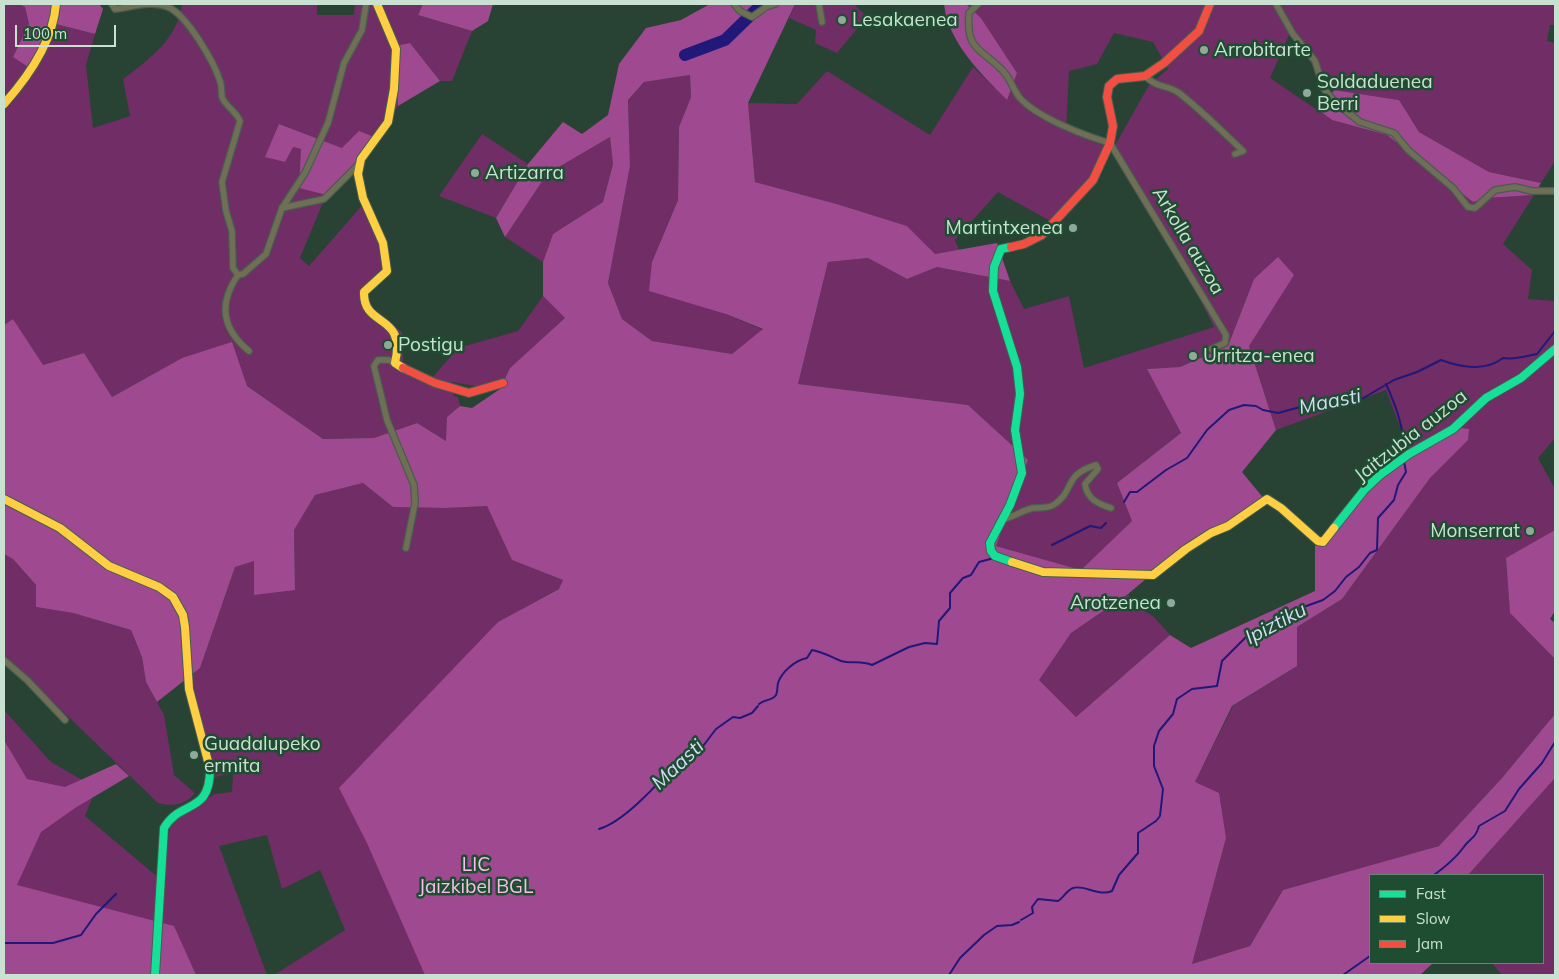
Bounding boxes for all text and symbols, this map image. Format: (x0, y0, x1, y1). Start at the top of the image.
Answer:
place label: Lesakaenea (852, 9, 958, 31)
marker: Lesakaenea (836, 14, 848, 26)
scale bar (18, 15, 119, 47)
text: 100 m (23, 24, 67, 43)
place label: Arrobitarte (1214, 39, 1311, 61)
marker: Arrobitarte (1198, 44, 1210, 56)
place label: Soldaduenea Berri (1317, 71, 1433, 115)
marker: Soldaduenea Berri (1301, 87, 1313, 99)
place label: Artizarra (485, 162, 564, 184)
marker: Artizarra (469, 167, 481, 179)
street label: Arkolla auzoa (1147, 183, 1229, 299)
place label: Martintxenea (946, 217, 1063, 239)
marker: Martintxenea (1067, 222, 1079, 234)
place label: Postigu (398, 334, 464, 356)
marker: Postigu (382, 339, 394, 351)
place label: Urritza-enea (1203, 345, 1315, 367)
marker: Urritza-enea (1187, 350, 1199, 362)
water label: Maasti (1297, 384, 1363, 420)
street label: Jaitzubia auzoa (1350, 385, 1472, 487)
place label: Monserrat (1430, 520, 1520, 542)
marker: Monserrat (1524, 525, 1536, 537)
place label: Arotzenea (1070, 592, 1161, 614)
marker: Arotzenea (1165, 597, 1177, 609)
water label: Ipiztiku (1241, 598, 1311, 650)
place label: Guadalupeko ermita (204, 733, 321, 777)
water label: Maasti (647, 735, 709, 795)
marker: Guadalupeko ermita (188, 749, 200, 761)
park label: LIC Jaizkibel BGL (419, 854, 533, 898)
legend (1369, 874, 1544, 964)
text: Fast (1416, 884, 1446, 903)
text: Slow (1416, 909, 1450, 928)
text: Jam (1416, 934, 1443, 953)

